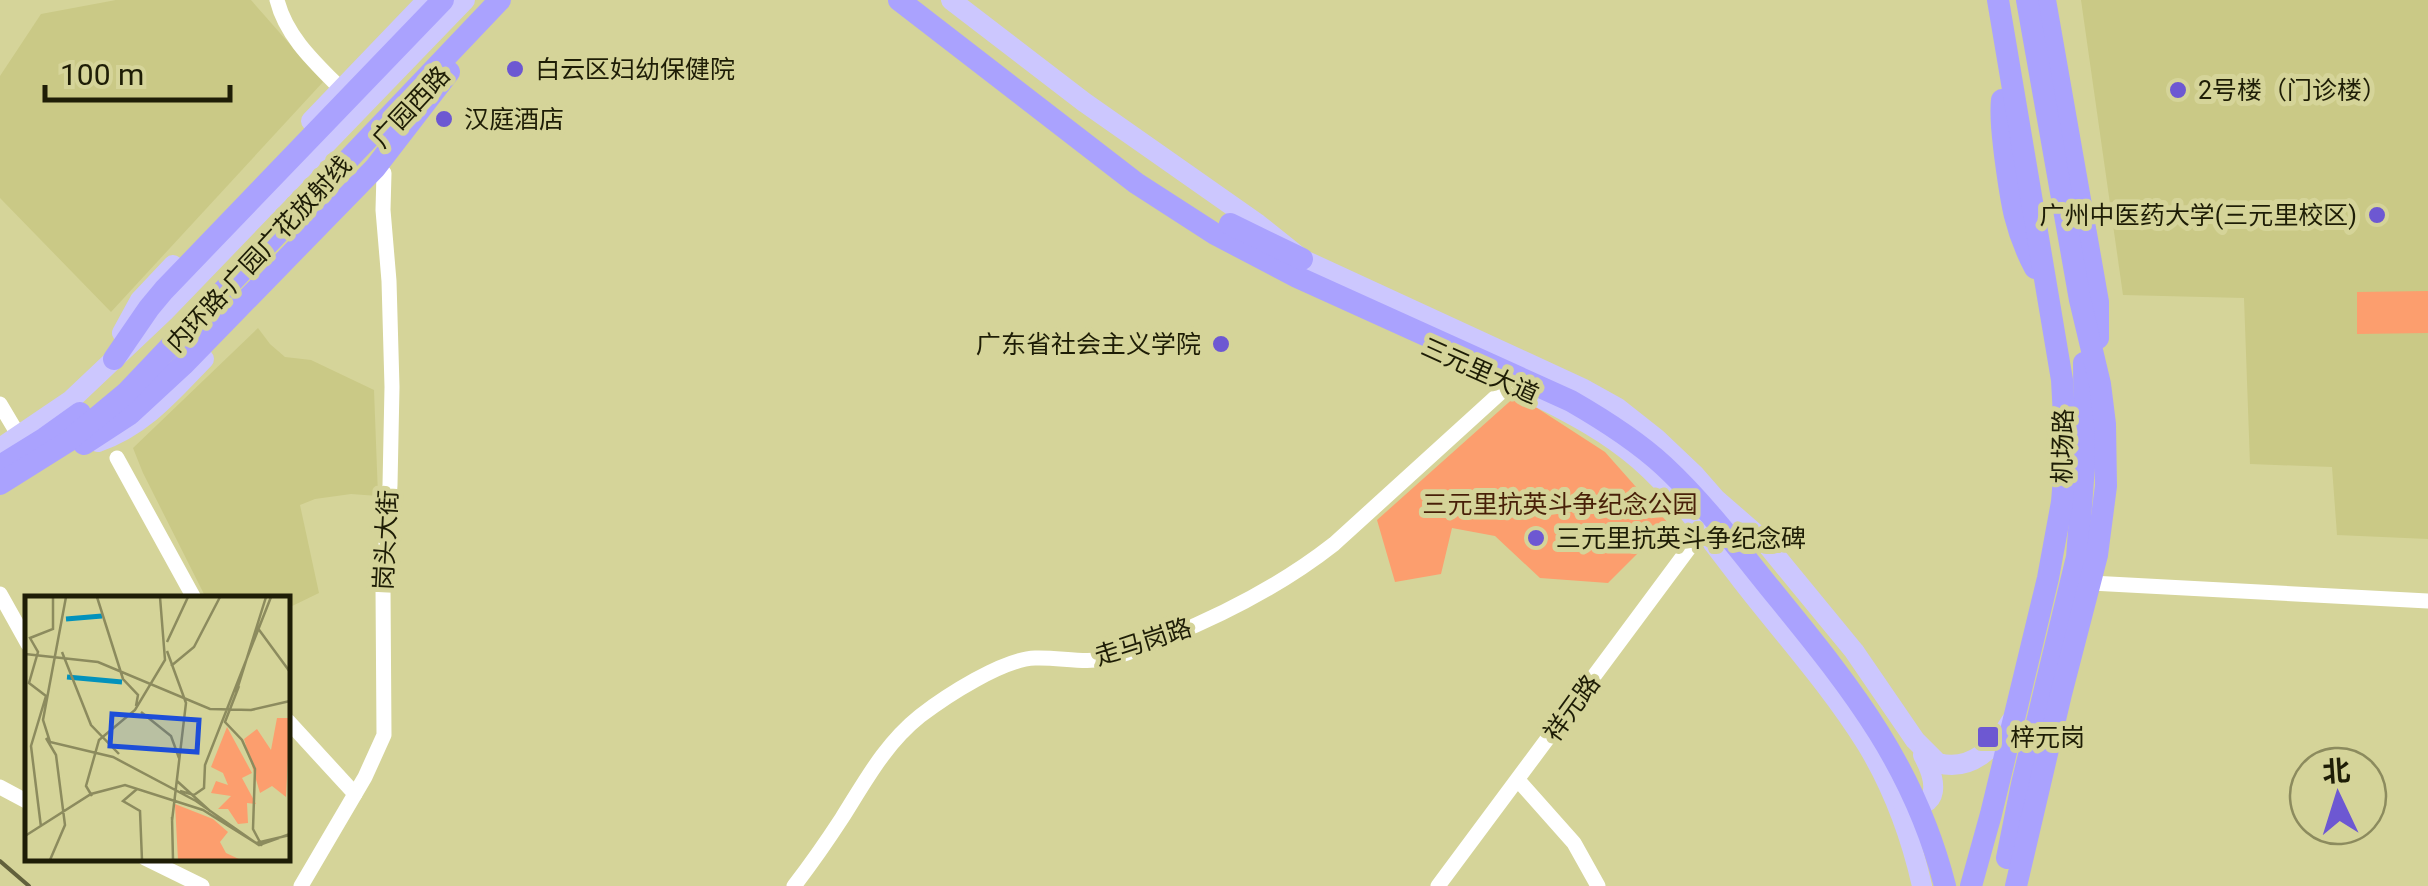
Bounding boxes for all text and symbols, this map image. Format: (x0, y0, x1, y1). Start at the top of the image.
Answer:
scale bar (45, 40, 230, 102)
place label: 白云区妇幼保健院 (535, 55, 735, 84)
text: 100 m (60, 57, 144, 92)
marker: 白云区妇幼保健院 (504, 58, 526, 80)
street label: 广园西路 (366, 61, 456, 153)
place label: 2号楼（门诊楼） (2198, 76, 2387, 105)
marker: 2号楼（门诊楼） (2167, 79, 2189, 101)
place label: 汉庭酒店 (464, 105, 564, 134)
marker: 汉庭酒店 (433, 108, 455, 130)
street label: 内环路-广园广花放射线 (161, 150, 357, 358)
place label: 广州中医药大学(三元里校区) (2040, 201, 2357, 230)
marker: 广州中医药大学(三元里校区) (2366, 204, 2388, 226)
place label: 广东省社会主义学院 (976, 330, 1201, 359)
street label: 三元里大道 (1417, 332, 1543, 410)
marker: 广东省社会主义学院 (1210, 333, 1232, 355)
street label: 机场路 (2048, 408, 2078, 484)
street label: 岗头大街 (369, 489, 403, 591)
park label: 三元里抗英斗争纪念公园 (1422, 490, 1698, 519)
place label: 三元里抗英斗争纪念碑 (1556, 524, 1806, 553)
marker: 三元里抗英斗争纪念碑 (1525, 527, 1547, 549)
inset map (25, 596, 290, 861)
street label: 走马岗路 (1091, 613, 1195, 671)
street label: 祥元路 (1538, 669, 1606, 747)
place label: 梓元岗 (2010, 723, 2085, 752)
marker: 梓元岗 (1975, 724, 2001, 750)
north arrow (2288, 746, 2388, 846)
text: 北 (2321, 754, 2351, 789)

